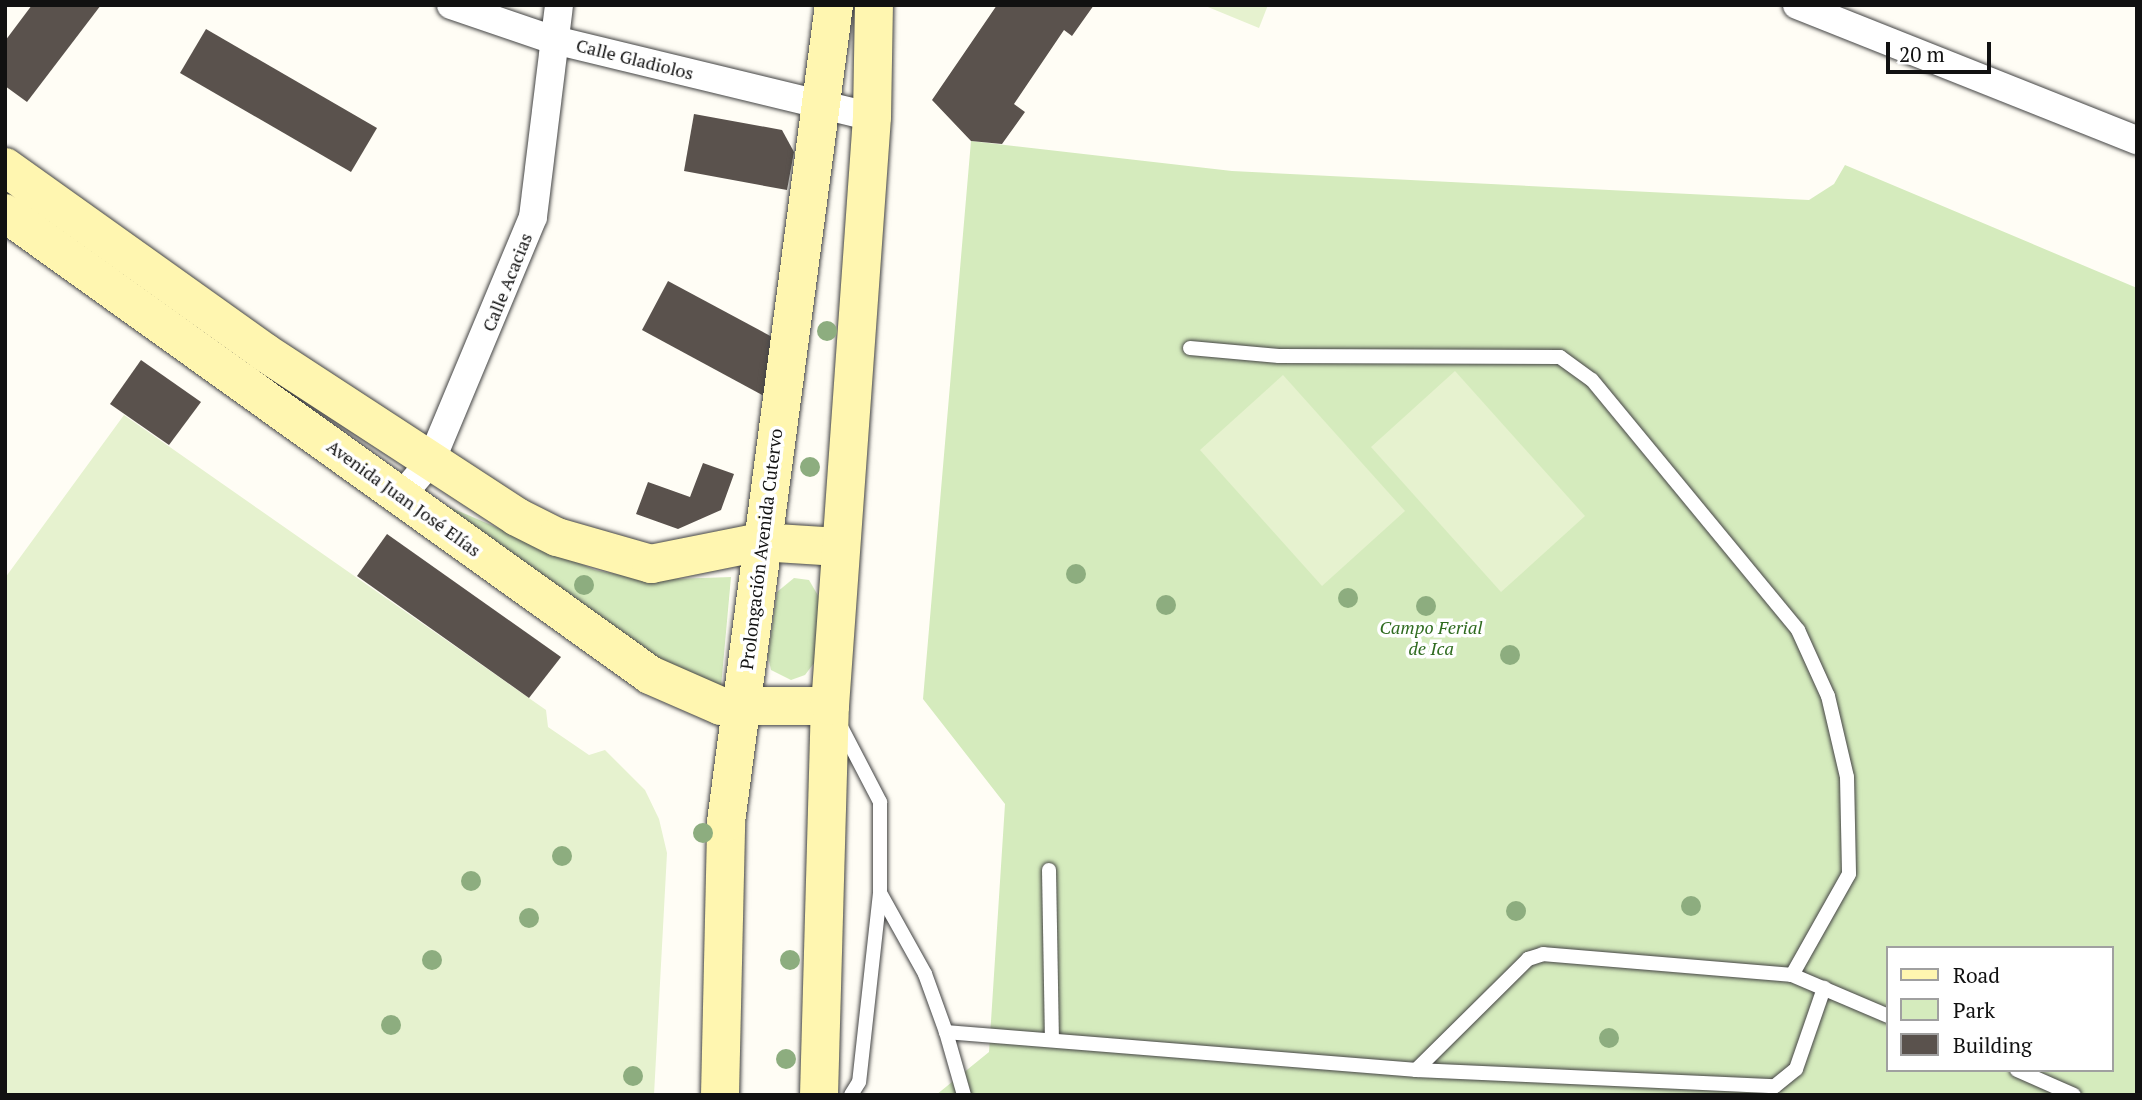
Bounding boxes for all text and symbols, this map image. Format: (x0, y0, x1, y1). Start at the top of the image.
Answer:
scale bar (1890, 28, 1995, 72)
street label: Calle Gladiolos (574, 34, 696, 84)
text: 20 m (1899, 40, 1945, 68)
street label: Calle Acacias (477, 229, 537, 335)
street label: Prolongación Avenida Cutervo (735, 427, 787, 671)
street label: Avenida Juan José Elías (323, 435, 485, 561)
park label: Campo Ferial de Ica (1380, 617, 1482, 660)
legend (1886, 946, 2114, 1072)
text: Road (1953, 961, 2000, 989)
text: Park (1953, 996, 1995, 1024)
text: Building (1953, 1031, 2032, 1059)

